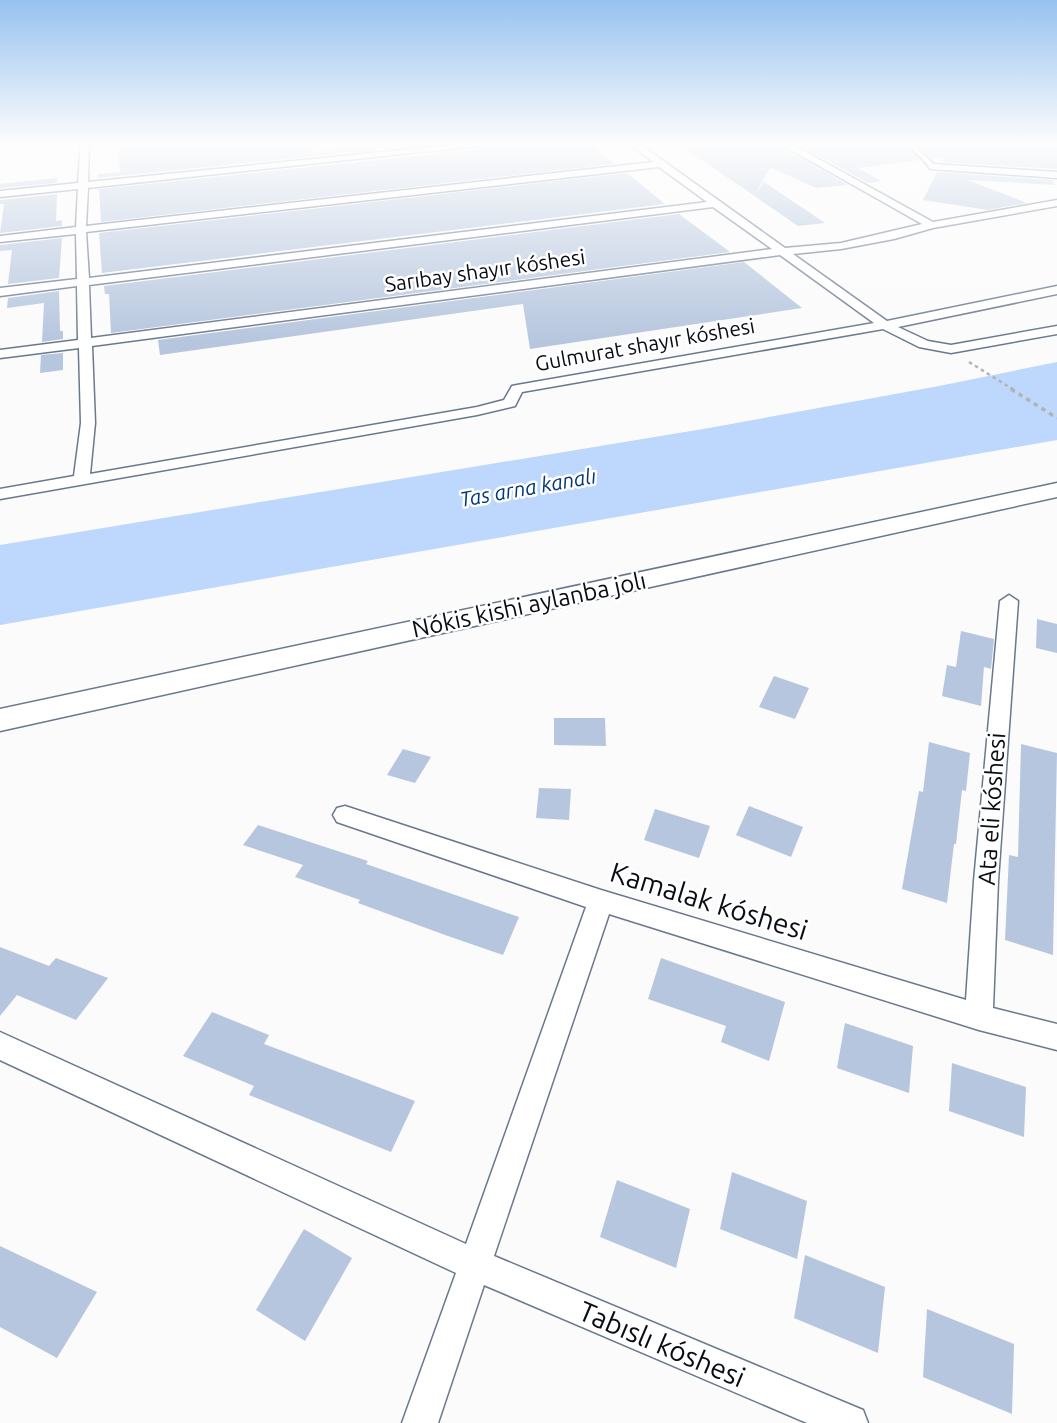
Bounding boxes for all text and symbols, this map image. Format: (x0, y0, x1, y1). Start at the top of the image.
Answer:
street label: Sarıbay shayır kóshesi (383, 244, 587, 296)
street label: Gulmurat shayır kóshesi (533, 313, 757, 375)
water label: Tas arna kanalı (458, 463, 598, 511)
street label: Nókis kishi aylanba jolı (409, 567, 648, 643)
street label: Ata eli kóshesi (973, 732, 1010, 886)
street label: Kamalak kóshesi (607, 856, 812, 945)
street label: Tabıslı kóshesi (575, 1295, 750, 1392)

